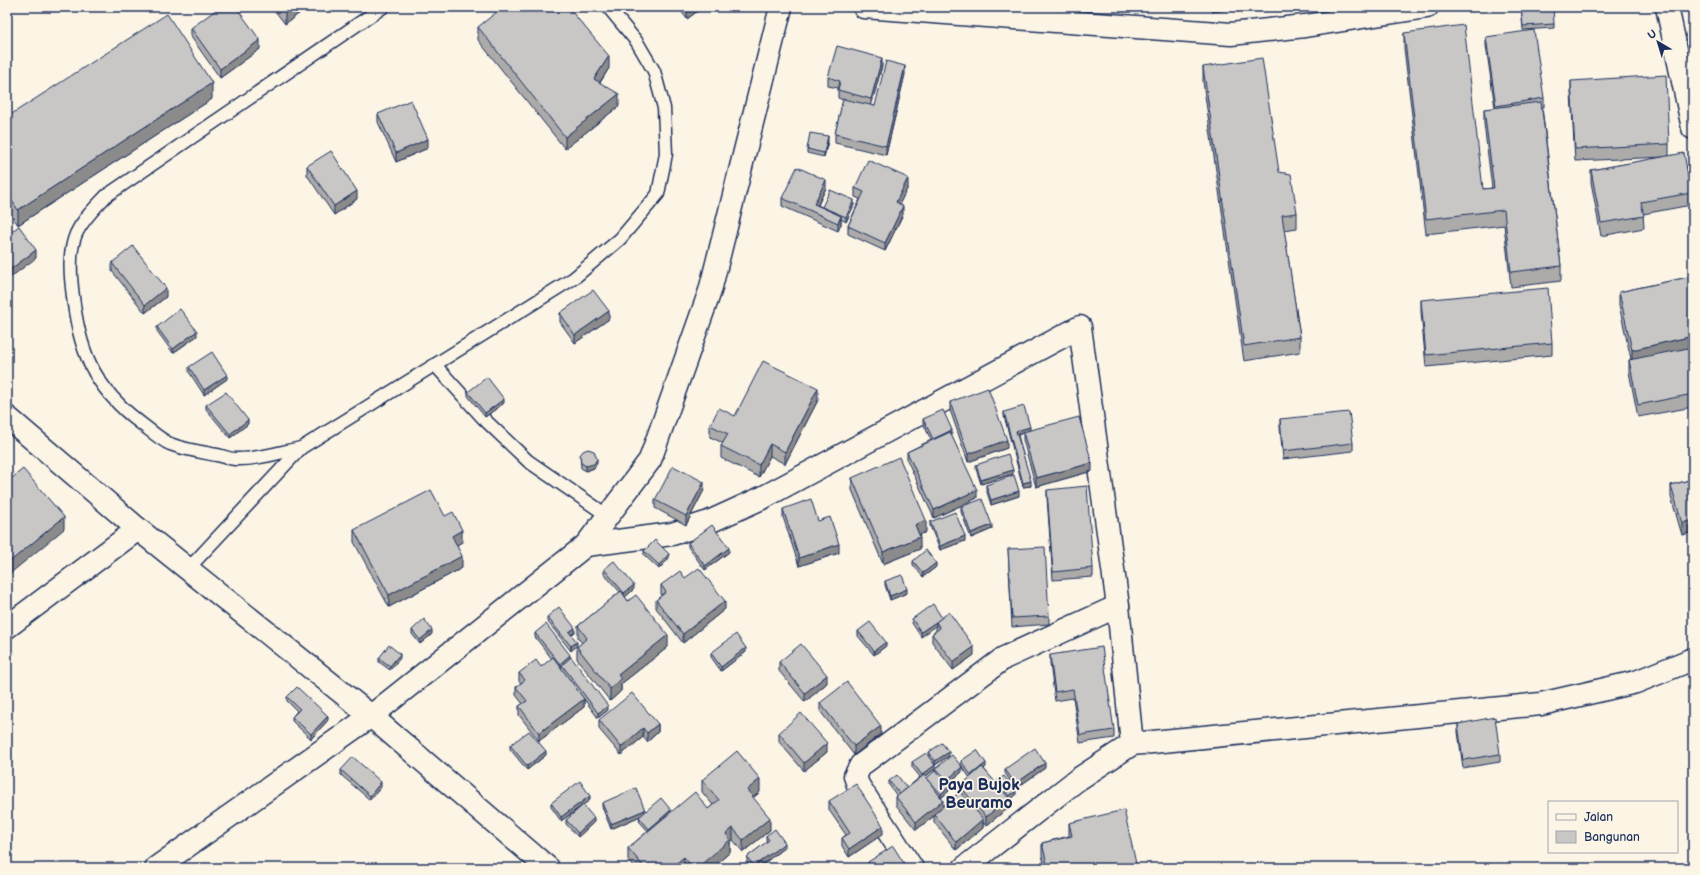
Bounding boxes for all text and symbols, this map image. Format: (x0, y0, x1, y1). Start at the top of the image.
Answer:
north arrow (1638, 22, 1678, 62)
text: U (1645, 27, 1659, 42)
district label: Paya Bujok Beuramo (938, 776, 1020, 813)
legend (1548, 801, 1678, 853)
text: Jalan (1584, 810, 1613, 825)
text: Bangunan (1584, 830, 1640, 845)

